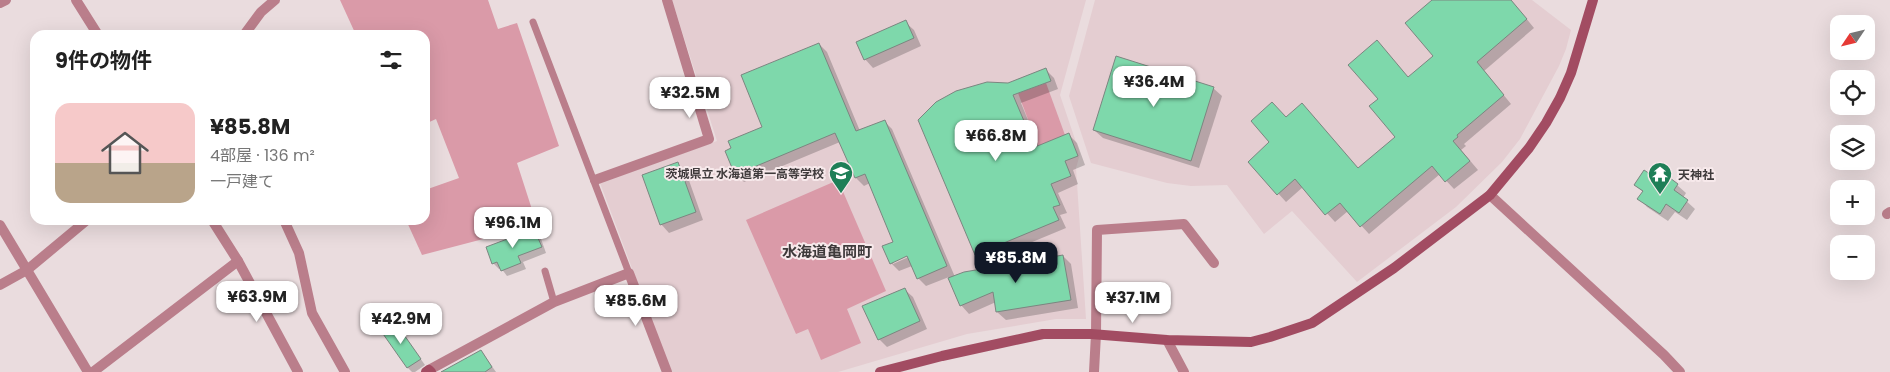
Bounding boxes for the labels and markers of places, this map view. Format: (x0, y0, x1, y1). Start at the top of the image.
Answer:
pin: ¥36.4M (1113, 66, 1195, 108)
pin: ¥32.5M (649, 76, 731, 119)
pin: ¥66.8M (955, 120, 1037, 162)
school or university icon: 茨城県立 水海道第一高等学校 (828, 160, 854, 194)
temple icon: 天神社 (1647, 161, 1673, 195)
place label: 茨城県立 水海道第一高等学校 (665, 165, 824, 182)
place label: 天神社 (1678, 166, 1714, 183)
pin: ¥96.1M (472, 206, 554, 249)
pin: ¥85.8M (975, 242, 1057, 284)
pin: ¥63.9M (216, 280, 298, 323)
pin: ¥37.1M (1092, 282, 1174, 324)
pin: ¥85.6M (595, 284, 677, 327)
pin: ¥42.9M (360, 302, 442, 345)

